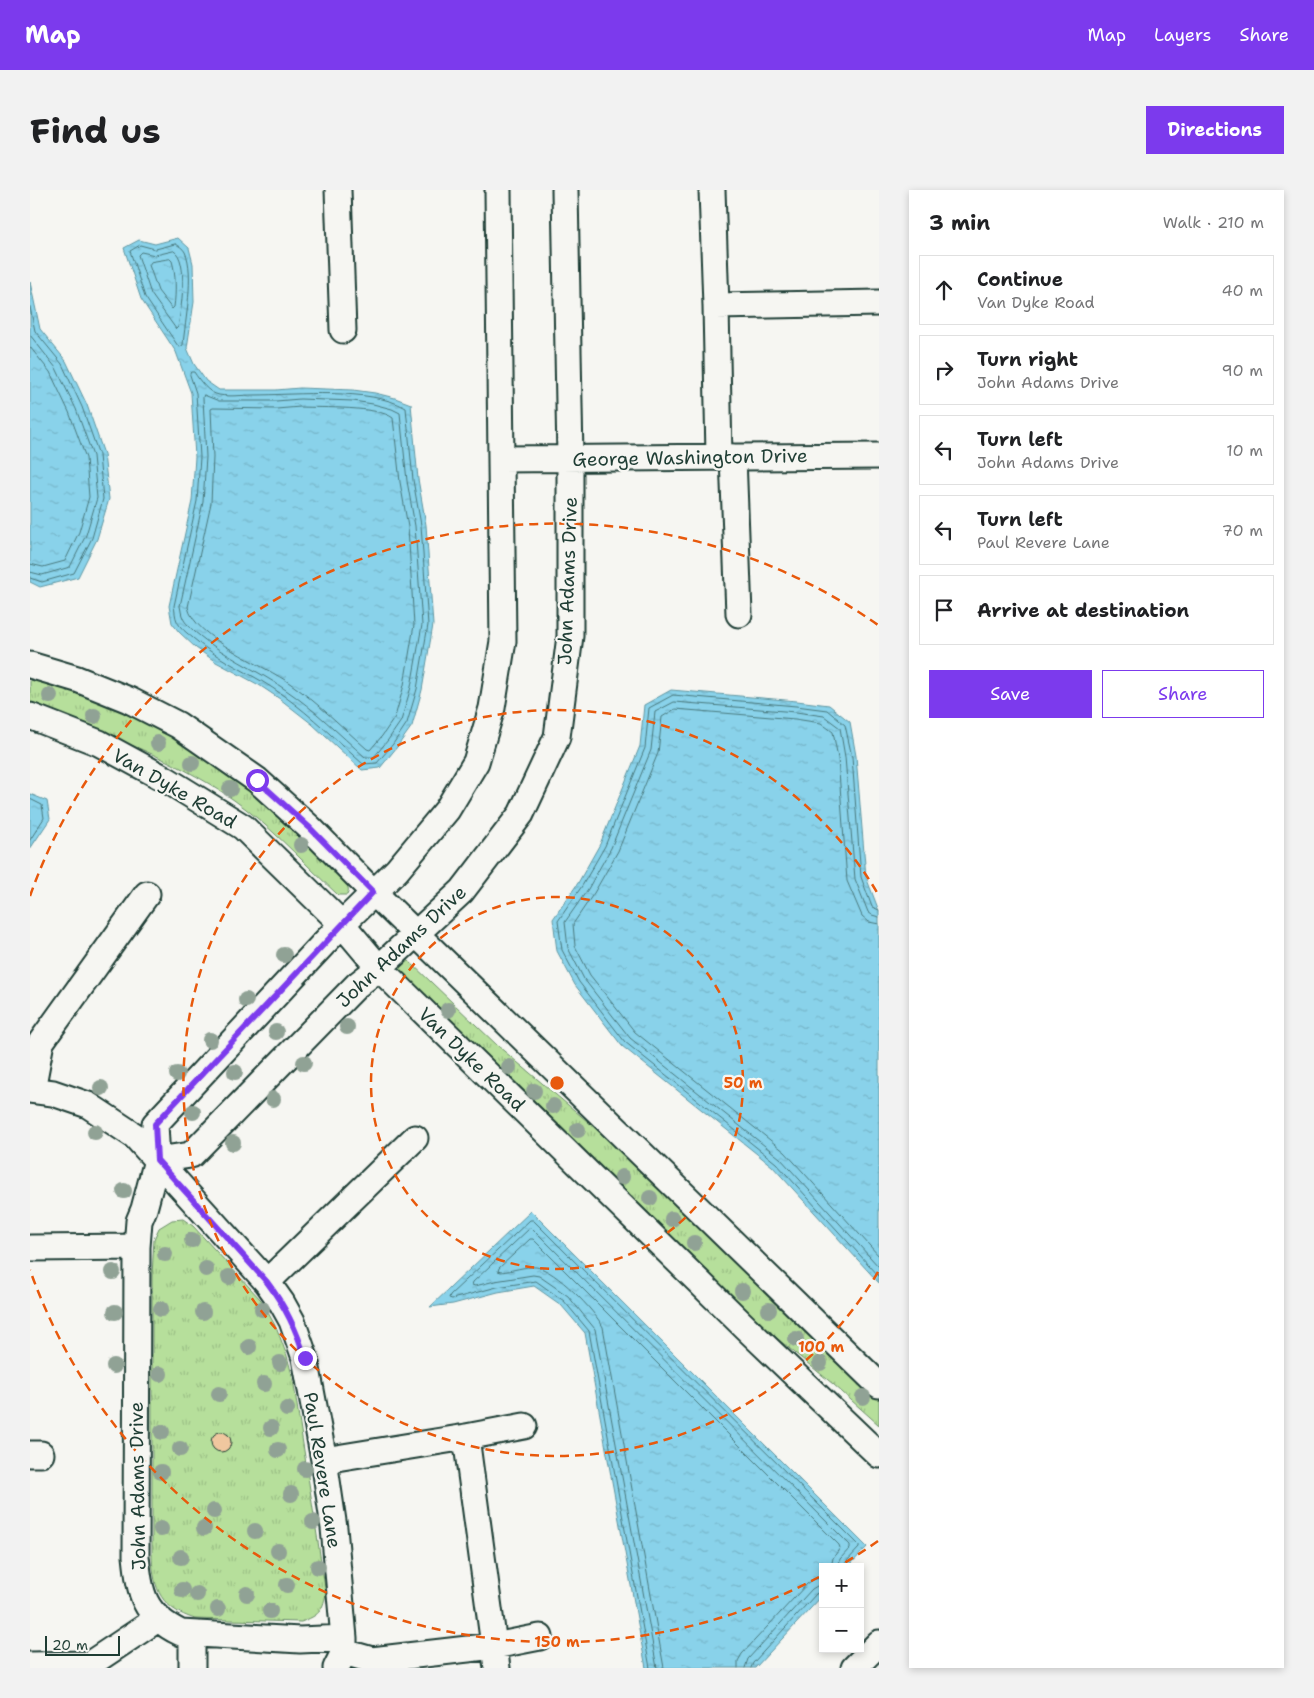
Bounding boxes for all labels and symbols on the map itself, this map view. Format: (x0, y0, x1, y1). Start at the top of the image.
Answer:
street label: George Washington Drive (572, 443, 808, 472)
street label: John Adams Drive (552, 496, 583, 666)
street label: Van Dyke Road (108, 743, 241, 834)
route start (246, 769, 269, 792)
street label: John Adams Drive (331, 880, 472, 1013)
street label: Van Dyke Road (413, 1002, 531, 1117)
text: 50 m (724, 1073, 763, 1093)
centre of rings (548, 1074, 566, 1092)
text: 100 m (798, 1337, 844, 1357)
route end (294, 1347, 317, 1370)
street label: Paul Revere Lane (298, 1390, 347, 1550)
street label: John Adams Drive (124, 1401, 151, 1571)
text: 150 m (534, 1632, 580, 1652)
scale bar (45, 1633, 120, 1656)

